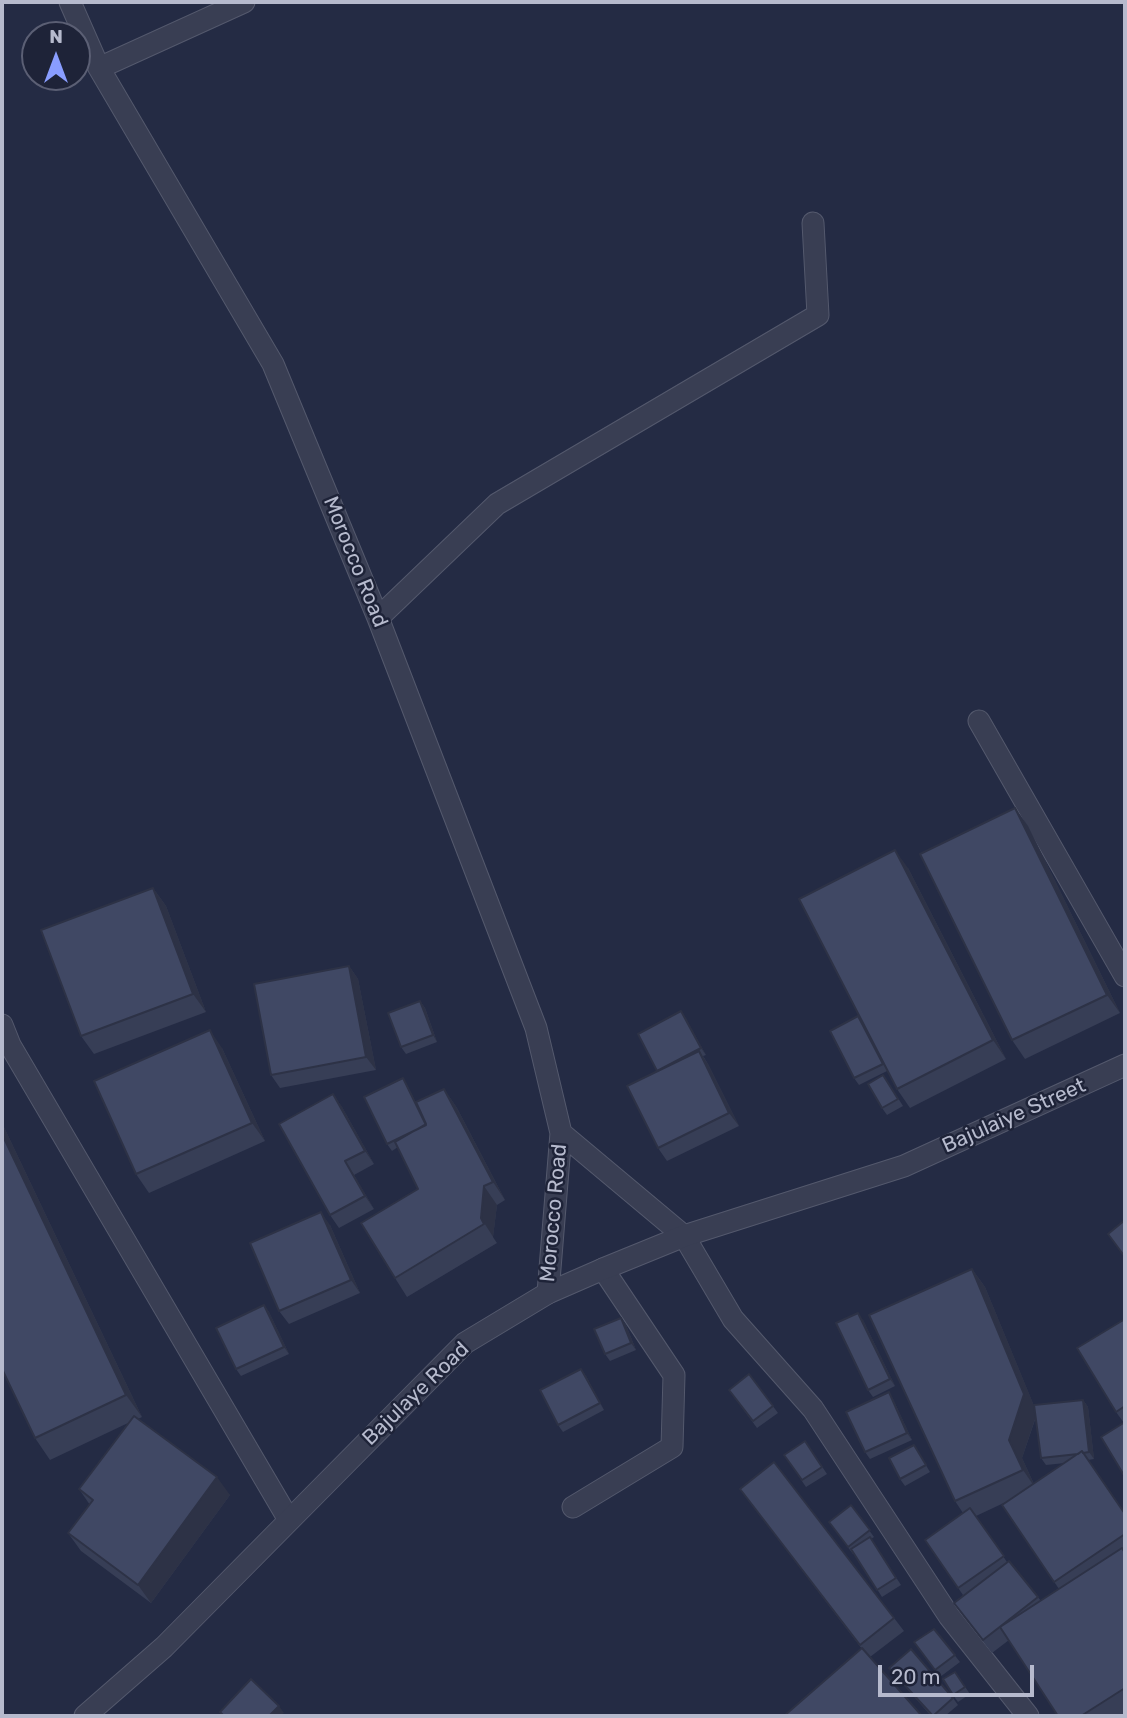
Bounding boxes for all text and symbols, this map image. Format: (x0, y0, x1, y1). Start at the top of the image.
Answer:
north arrow (21, 21, 91, 91)
text: N (49, 25, 63, 48)
street label: Morocco Road (317, 493, 393, 631)
street label: Bajulaiye Street (938, 1073, 1090, 1159)
street label: Morocco Road (535, 1143, 573, 1283)
street label: Bajulaye Road (358, 1337, 474, 1451)
scale bar (882, 1652, 1038, 1696)
text: 20 m (891, 1664, 940, 1689)

